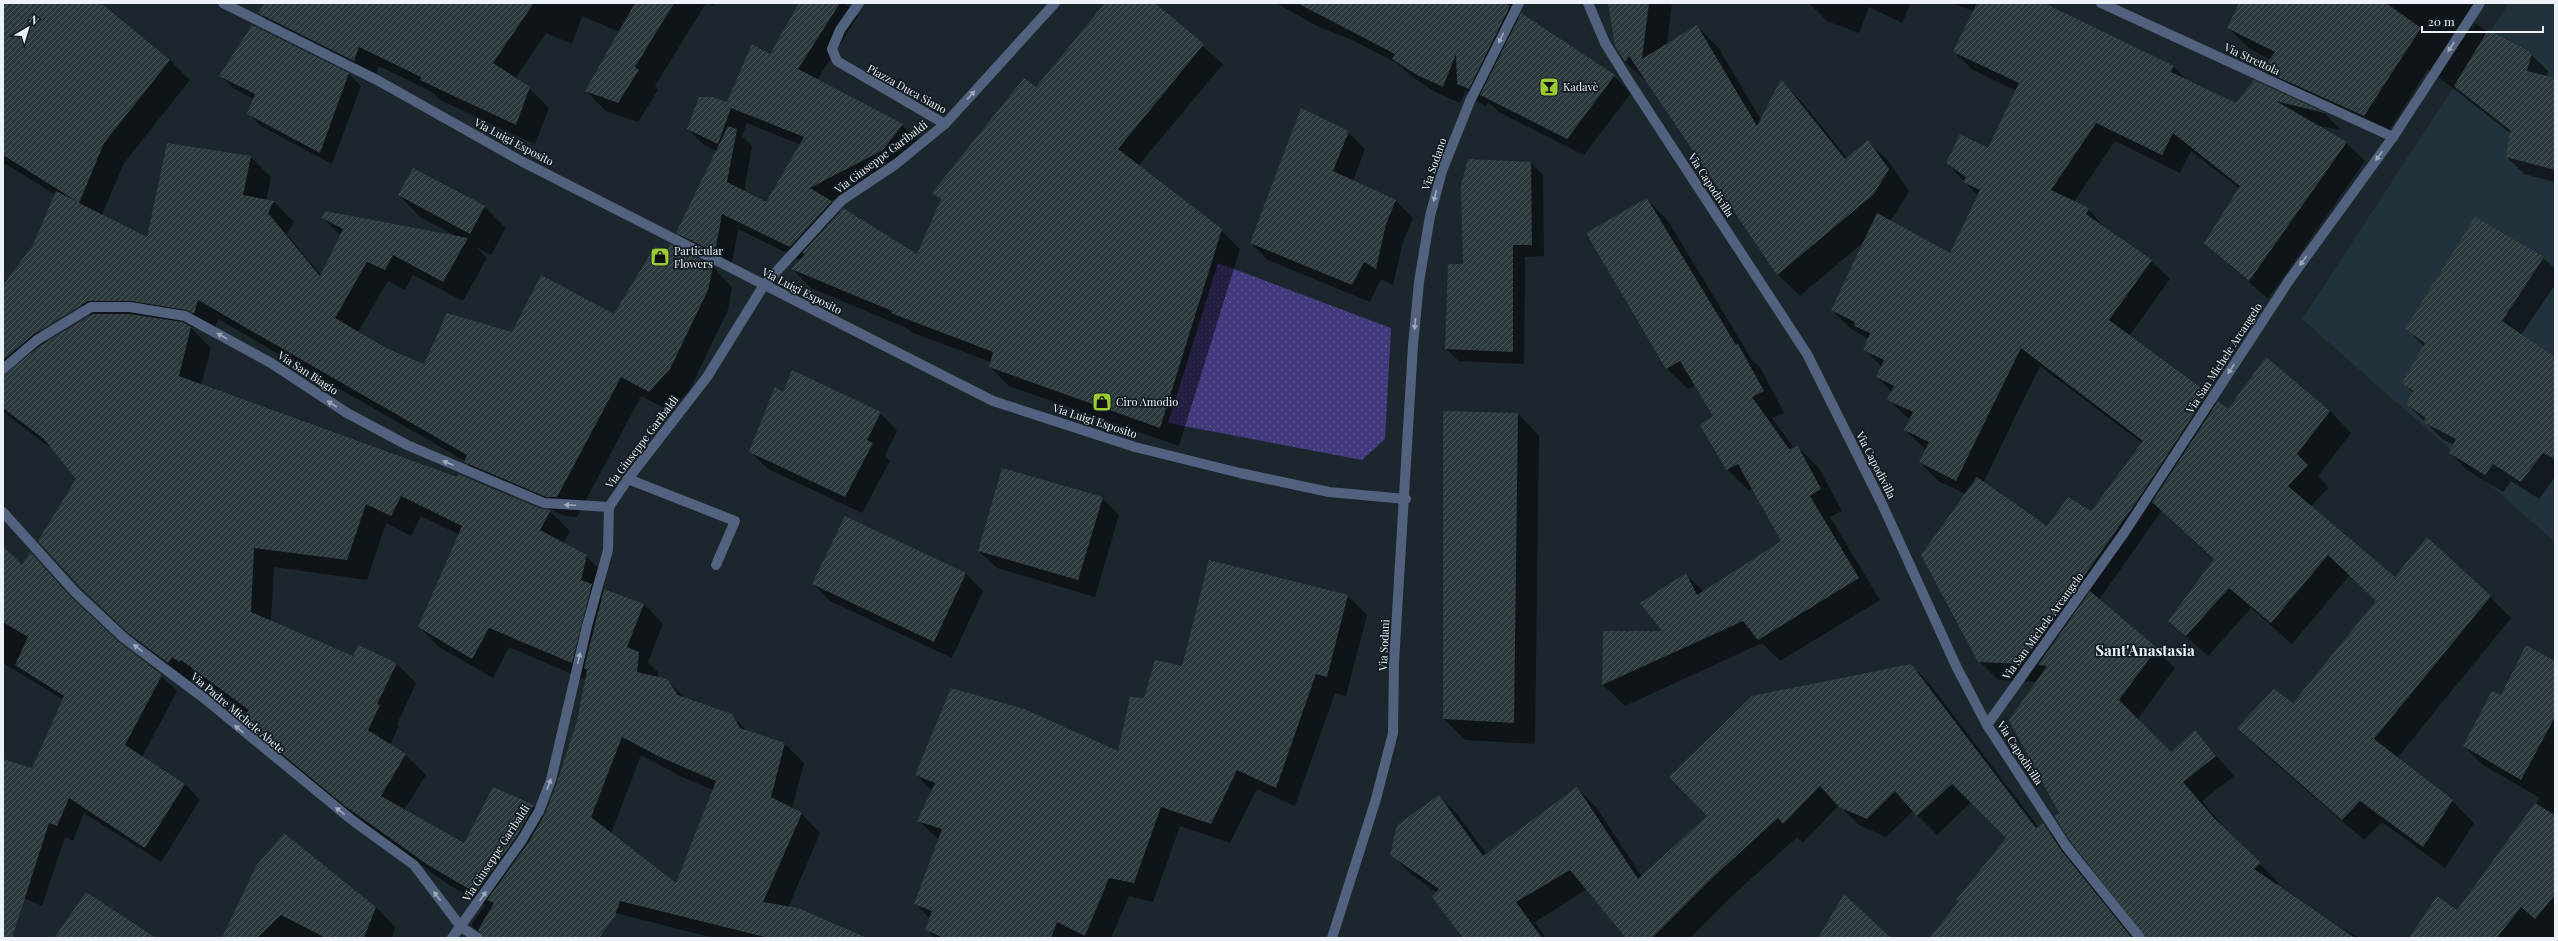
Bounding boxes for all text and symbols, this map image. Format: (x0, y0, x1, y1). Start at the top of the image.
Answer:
north arrow (8, 8, 48, 48)
scale bar (2422, 8, 2543, 34)
text: N (27, 11, 42, 28)
text: 20 m (2428, 13, 2455, 29)
one-way arrow (1498, 32, 1505, 44)
street label: Via Strettola (2221, 39, 2283, 78)
one-way arrow (2447, 42, 2455, 53)
street label: Piazza Duca Siano (865, 60, 950, 117)
bar icon: Kadavè (1538, 76, 1560, 98)
place label: Kadavè (1563, 79, 1599, 94)
one-way arrow (967, 89, 976, 100)
street label: Via Luigi Esposito (471, 114, 557, 169)
street label: Via Giuseppe Garibaldi (830, 117, 930, 197)
street label: Via Sodano (1417, 136, 1449, 193)
street label: Via Capodivilla (1685, 149, 1738, 220)
one-way arrow (2375, 150, 2383, 161)
one-way arrow (1432, 190, 1438, 202)
place label: Particular Flowers (674, 243, 723, 271)
shop icon: Particular Flowers (649, 246, 671, 268)
one-way arrow (2299, 256, 2307, 266)
street label: Via Luigi Esposito (759, 263, 845, 317)
street label: Via San Michele Arcangelo (2182, 300, 2265, 417)
one-way arrow (1412, 318, 1418, 330)
one-way arrow (216, 333, 228, 340)
street label: Via San Biagio (274, 347, 341, 398)
one-way arrow (2227, 364, 2235, 374)
shop icon: Ciro Amodio (1091, 391, 1113, 413)
street label: Via Giuseppe Garibaldi (601, 392, 681, 492)
place label: Ciro Amodio (1116, 394, 1178, 409)
street label: Via Luigi Esposito (1050, 400, 1139, 441)
one-way arrow (327, 401, 338, 408)
street label: Via Capodivilla (1853, 428, 1900, 501)
one-way arrow (443, 460, 454, 466)
one-way arrow (564, 501, 576, 508)
street label: Via San Michele Arcangelo (1998, 569, 2087, 683)
street label: Via Sodani (1375, 619, 1392, 672)
district label: Sant'Anastasia (2095, 640, 2195, 660)
one-way arrow (132, 644, 143, 652)
one-way arrow (577, 651, 583, 664)
street label: Via Padre Michele Abete (187, 668, 289, 757)
street label: Via Capodivilla (1994, 717, 2047, 788)
one-way arrow (234, 724, 245, 733)
one-way arrow (546, 778, 552, 790)
street label: Via Giuseppe Garibaldi (458, 801, 532, 905)
one-way arrow (335, 806, 346, 815)
one-way arrow (433, 890, 442, 901)
one-way arrow (480, 890, 487, 901)

